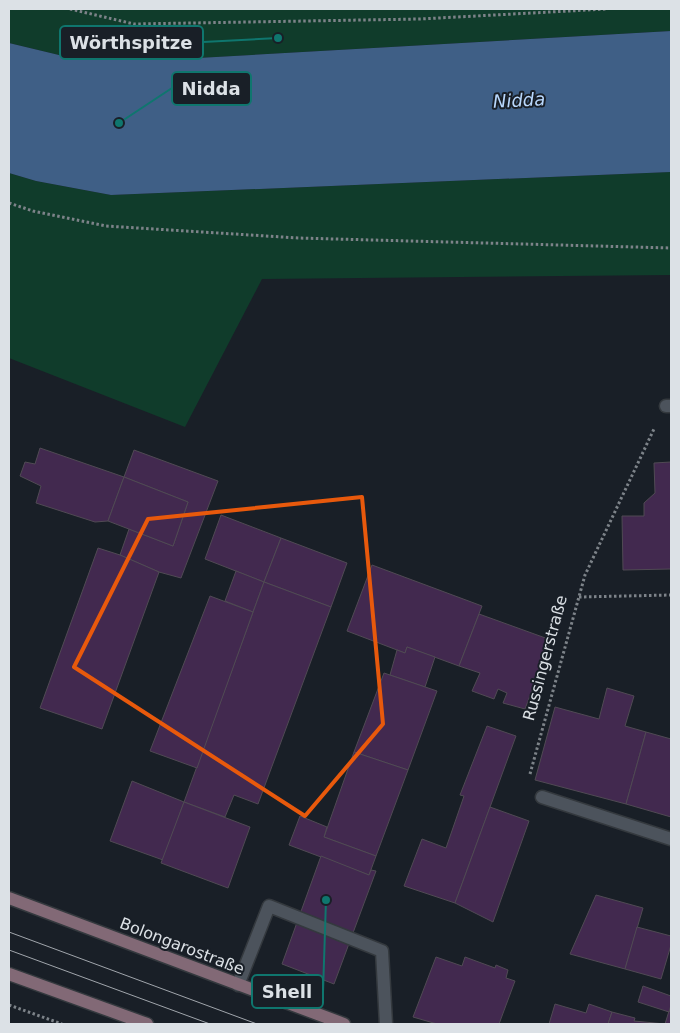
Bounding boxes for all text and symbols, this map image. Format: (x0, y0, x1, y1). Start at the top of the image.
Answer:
callout: Wörthspitze (60, 26, 203, 59)
text: Wörthspitze (70, 32, 192, 53)
callout: Nidda (172, 72, 251, 105)
text: Nidda (181, 78, 241, 99)
water label: Nidda (492, 88, 546, 112)
street label: Russingerstraße (519, 593, 571, 723)
street label: Bolongarostraße (117, 913, 247, 979)
callout: Shell (252, 975, 323, 1008)
text: Shell (262, 981, 312, 1002)

